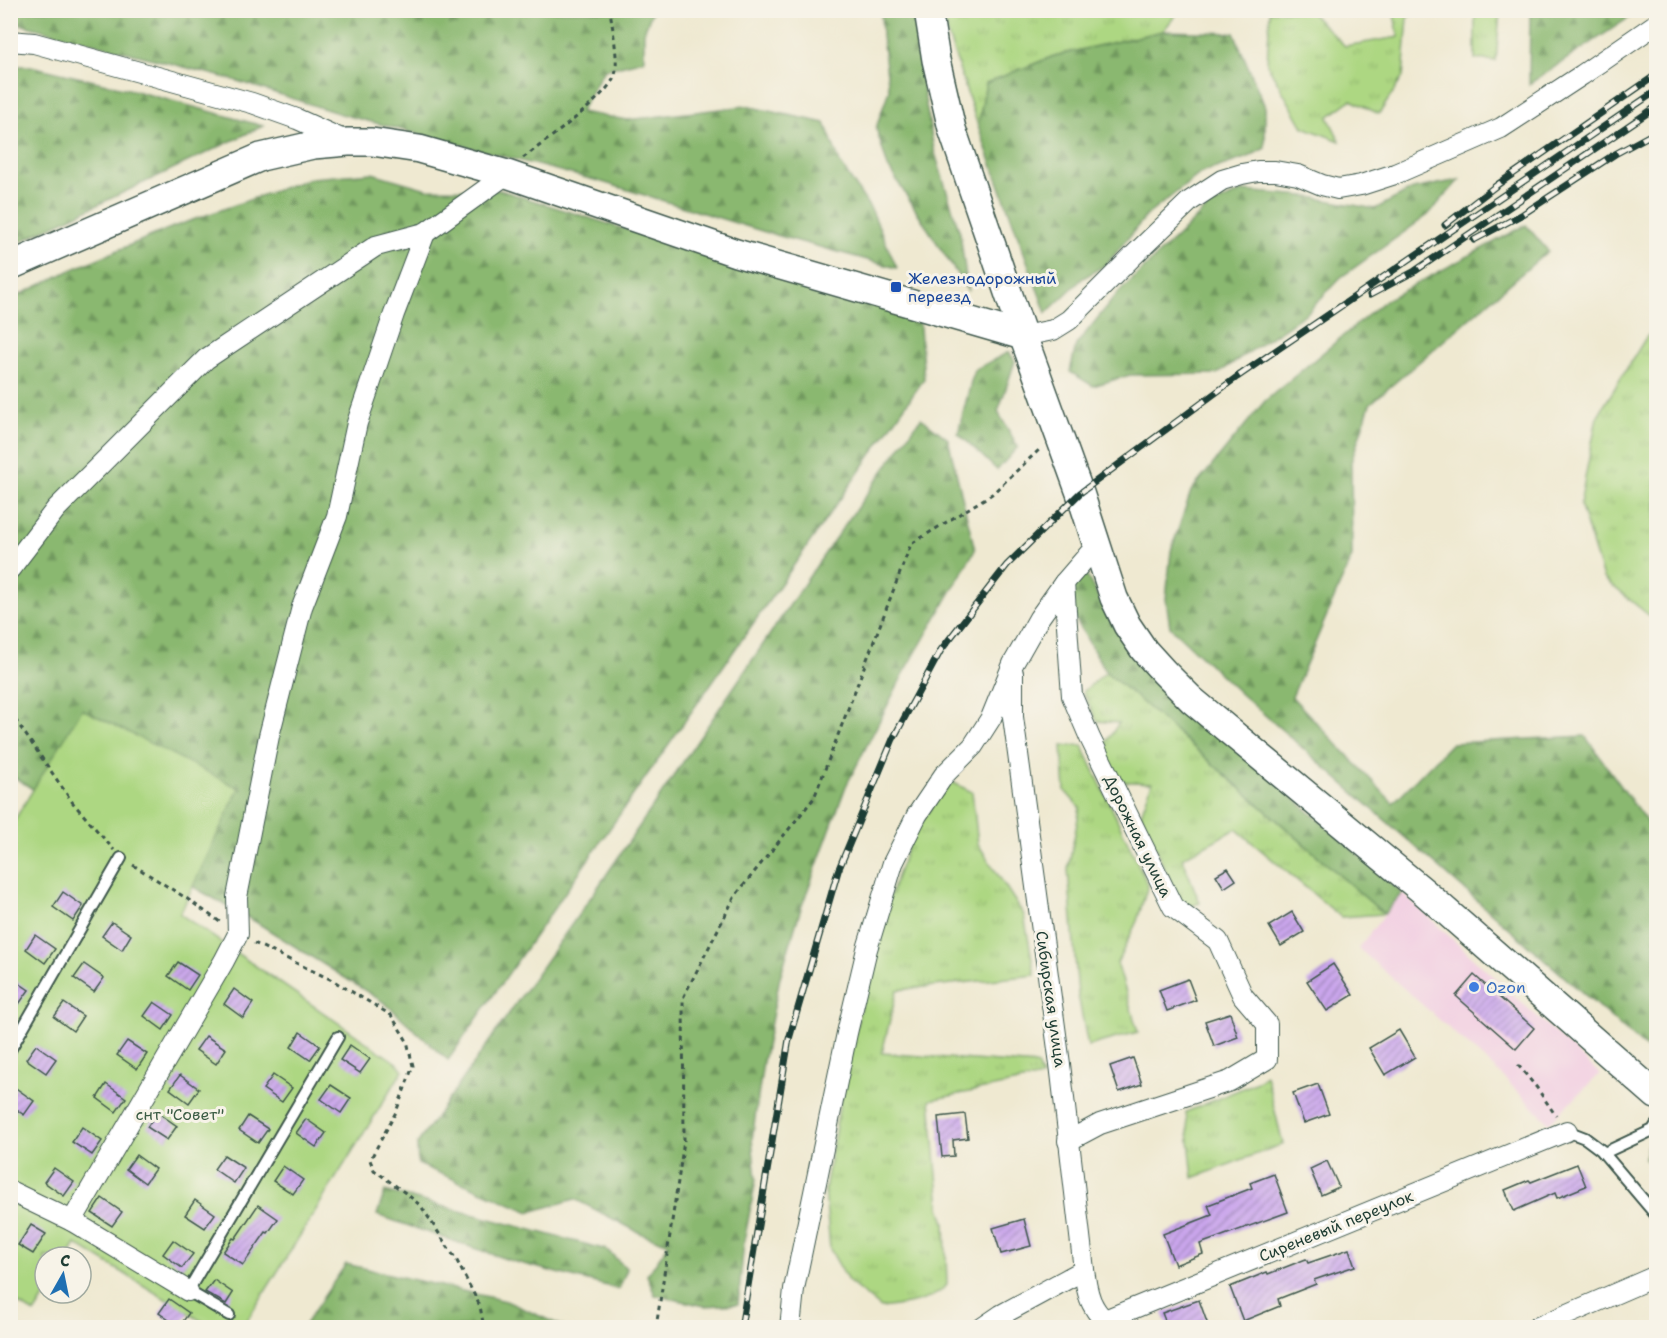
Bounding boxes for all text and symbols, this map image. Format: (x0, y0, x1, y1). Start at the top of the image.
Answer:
place label: Железнодорожный переезд (908, 268, 1057, 307)
marker: Железнодорожный переезд (889, 280, 903, 294)
street label: Дорожная улица (1099, 771, 1177, 901)
street label: Сибирская улица (1031, 930, 1071, 1068)
place label: Ozon (1486, 977, 1526, 998)
marker: Ozon (1467, 980, 1481, 994)
park label: снт "Совет" (136, 1104, 224, 1125)
street label: Сиреневый переулок (1256, 1185, 1417, 1267)
north arrow (33, 1245, 93, 1305)
text: С (59, 1250, 72, 1272)

